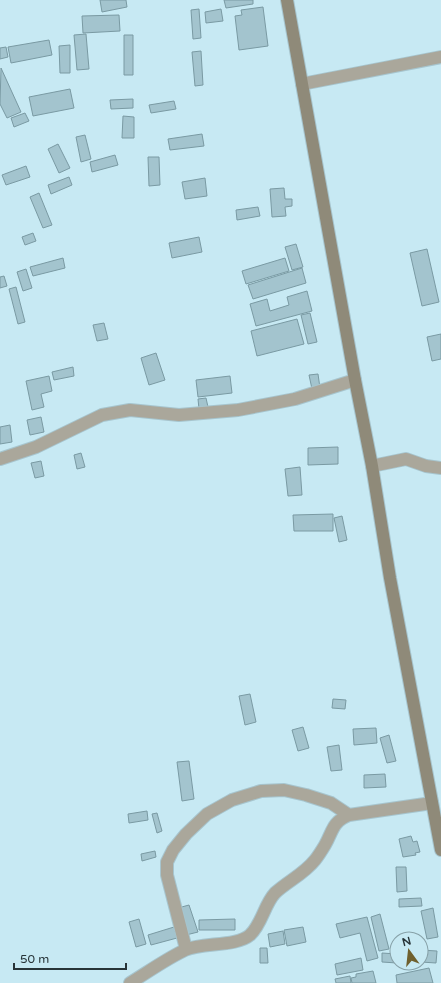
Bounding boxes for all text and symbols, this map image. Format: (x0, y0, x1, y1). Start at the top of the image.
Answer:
north arrow (389, 931, 429, 971)
text: N (401, 934, 412, 949)
scale bar (14, 945, 126, 971)
text: 50 m (20, 952, 49, 966)

